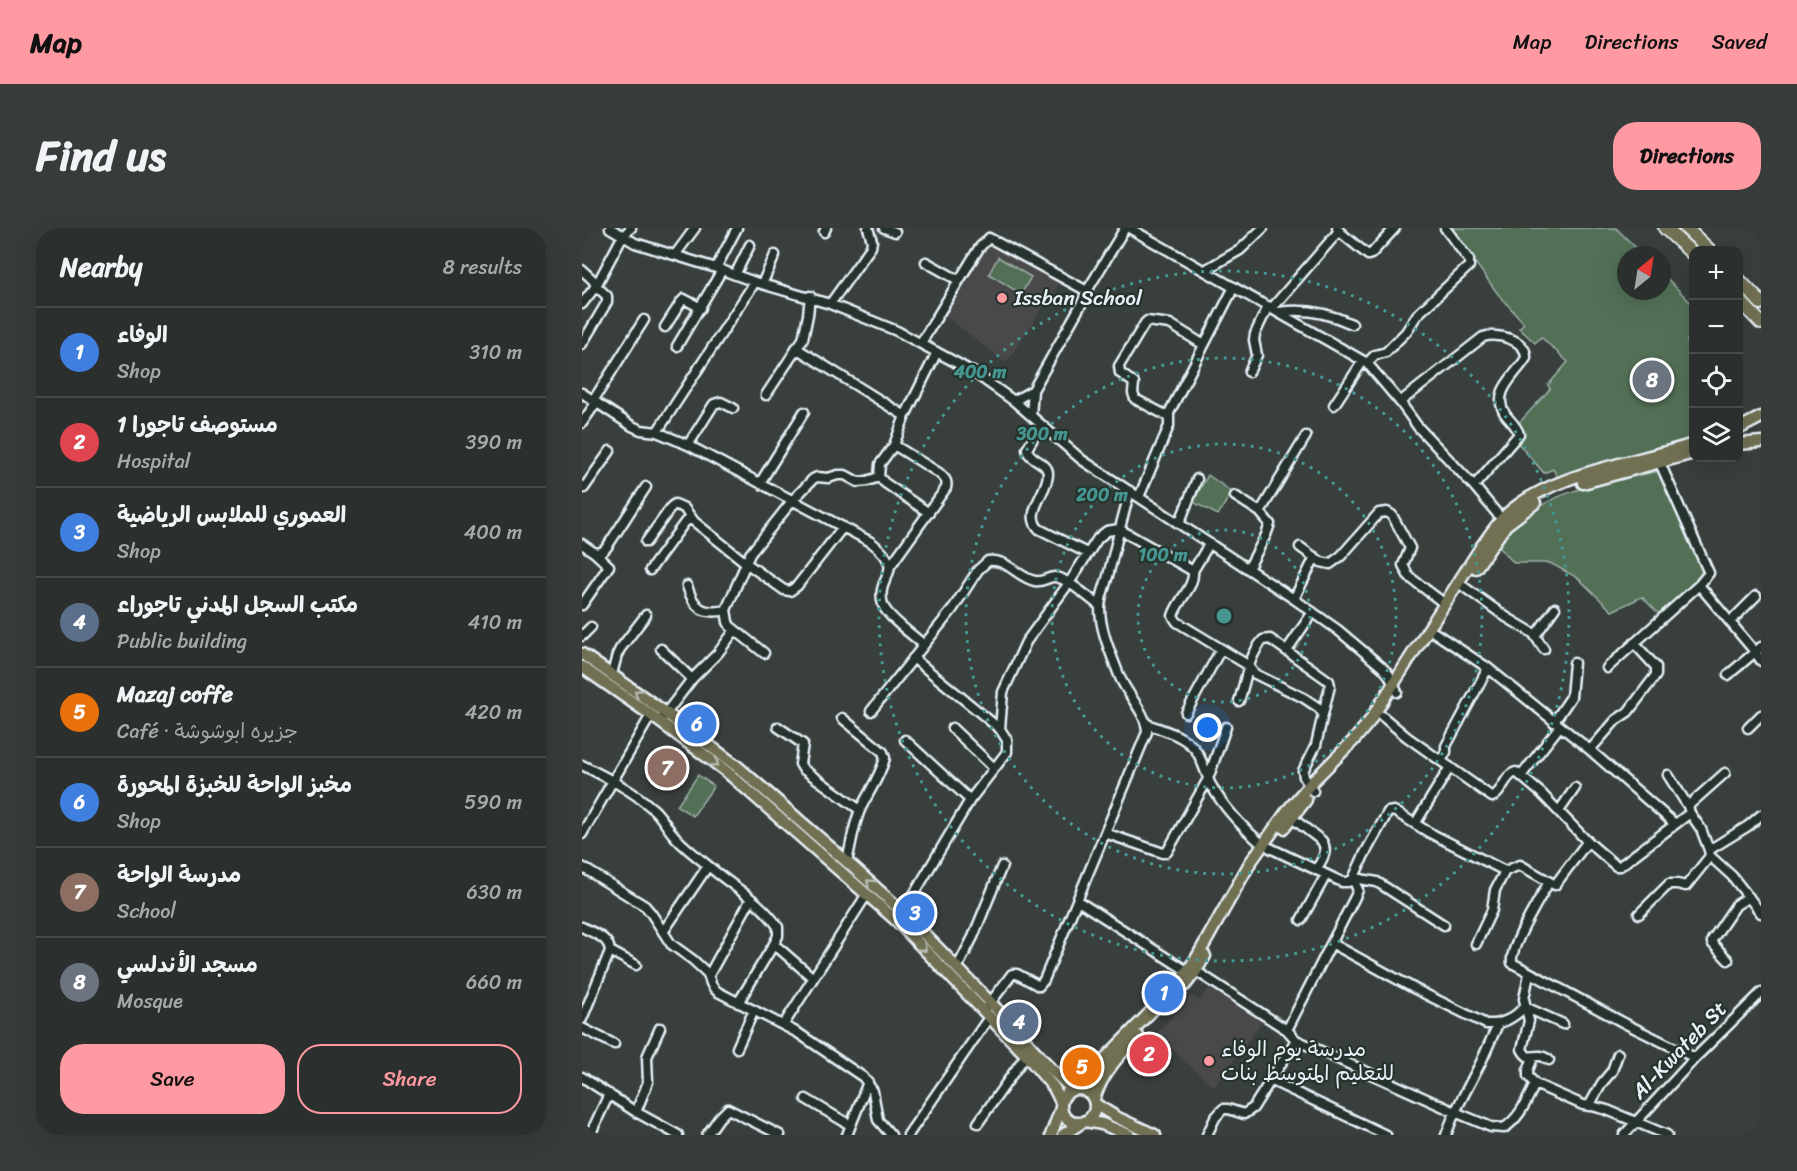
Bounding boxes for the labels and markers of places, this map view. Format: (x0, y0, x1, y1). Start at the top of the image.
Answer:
place label: Issban School (1013, 279, 1143, 317)
marker: Issban School (995, 291, 1009, 305)
pin: 8 (1632, 358, 1672, 402)
centre of rings (1214, 606, 1234, 626)
pin: 6 (678, 702, 716, 746)
pin: 7 (648, 746, 686, 790)
pin: 3 (896, 890, 934, 936)
pin: 1 (1144, 970, 1184, 1016)
pin: 4 (1000, 1000, 1038, 1044)
place label: مدرسة يوم الوفاء للتعليم المتوسط بنات (1221, 1030, 1394, 1092)
pin: 2 (1130, 1032, 1168, 1076)
pin: 5 (1062, 1044, 1102, 1090)
marker: مدرسة يوم الوفاء للتعليم المتوسط بنات (1202, 1054, 1216, 1068)

